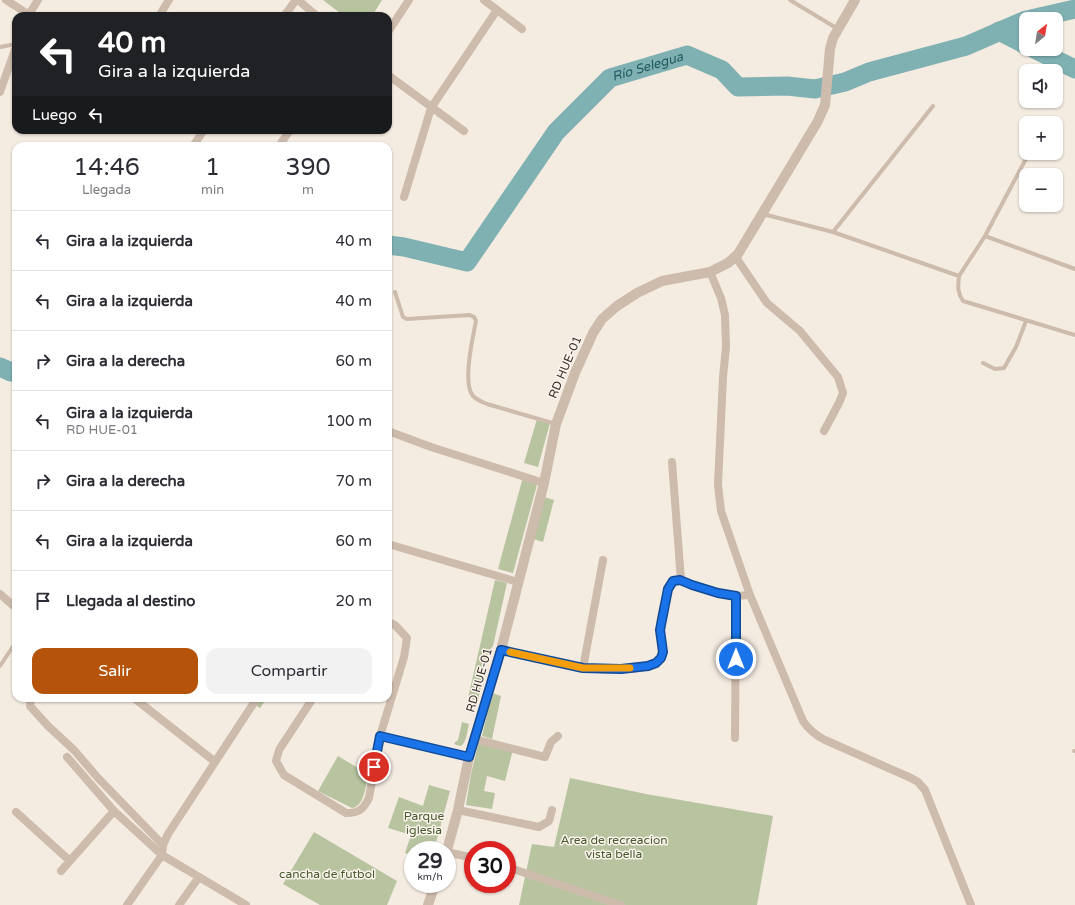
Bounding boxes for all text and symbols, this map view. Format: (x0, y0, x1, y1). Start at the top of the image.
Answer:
north arrow (1019, 12, 1063, 56)
map controls (1019, 12, 1063, 212)
text: 40 m (98, 26, 166, 60)
icon: left (32, 28, 84, 80)
water label: Río Selegua (610, 48, 686, 85)
text: Gira a la izquierda (98, 60, 250, 82)
button: sound (1019, 64, 1063, 108)
icon: left (85, 104, 107, 126)
text: Luego (32, 106, 77, 124)
button: + (1019, 116, 1063, 160)
text: 14:46 (73, 153, 140, 182)
text: 1 (205, 153, 220, 182)
text: 390 (285, 153, 331, 182)
button: − (1019, 168, 1063, 212)
text: Llegada (82, 182, 131, 198)
text: min (201, 182, 224, 198)
text: m (302, 182, 314, 198)
icon: left (32, 230, 54, 252)
text: Gira a la izquierda (66, 232, 193, 250)
text: 40 m (335, 232, 372, 250)
icon: left (32, 290, 54, 312)
text: Gira a la izquierda (66, 292, 193, 310)
text: 40 m (335, 292, 372, 310)
street label: RD HUE-01 (546, 334, 584, 400)
icon: right (32, 350, 54, 372)
text: Gira a la derecha (66, 352, 185, 370)
text: 60 m (335, 352, 372, 370)
text: Gira a la izquierda (66, 404, 193, 422)
icon: left (32, 410, 54, 432)
text: 100 m (326, 412, 372, 430)
text: RD HUE-01 (66, 422, 138, 438)
icon: right (32, 470, 54, 492)
text: Gira a la derecha (66, 472, 185, 490)
text: 70 m (335, 472, 372, 490)
icon: left (32, 530, 54, 552)
text: Gira a la izquierda (66, 532, 193, 550)
text: 60 m (335, 532, 372, 550)
icon: arrive (32, 590, 54, 612)
text: Llegada al destino (66, 592, 195, 610)
text: 20 m (335, 592, 372, 610)
position arrow (715, 638, 757, 680)
street label: RD HUE-01 (463, 646, 495, 714)
button: Salir (32, 648, 198, 694)
button: Compartir (206, 648, 372, 694)
pin (357, 750, 391, 784)
icon: arrive (363, 756, 385, 778)
park label: Parque iglesia (404, 809, 444, 837)
park label: Area de recreacion vista bella (561, 833, 667, 861)
speed limit sign: 30 (464, 841, 516, 893)
text: 29 (417, 850, 443, 874)
park label: cancha de futbol (279, 867, 375, 881)
text: km/h (417, 871, 443, 883)

